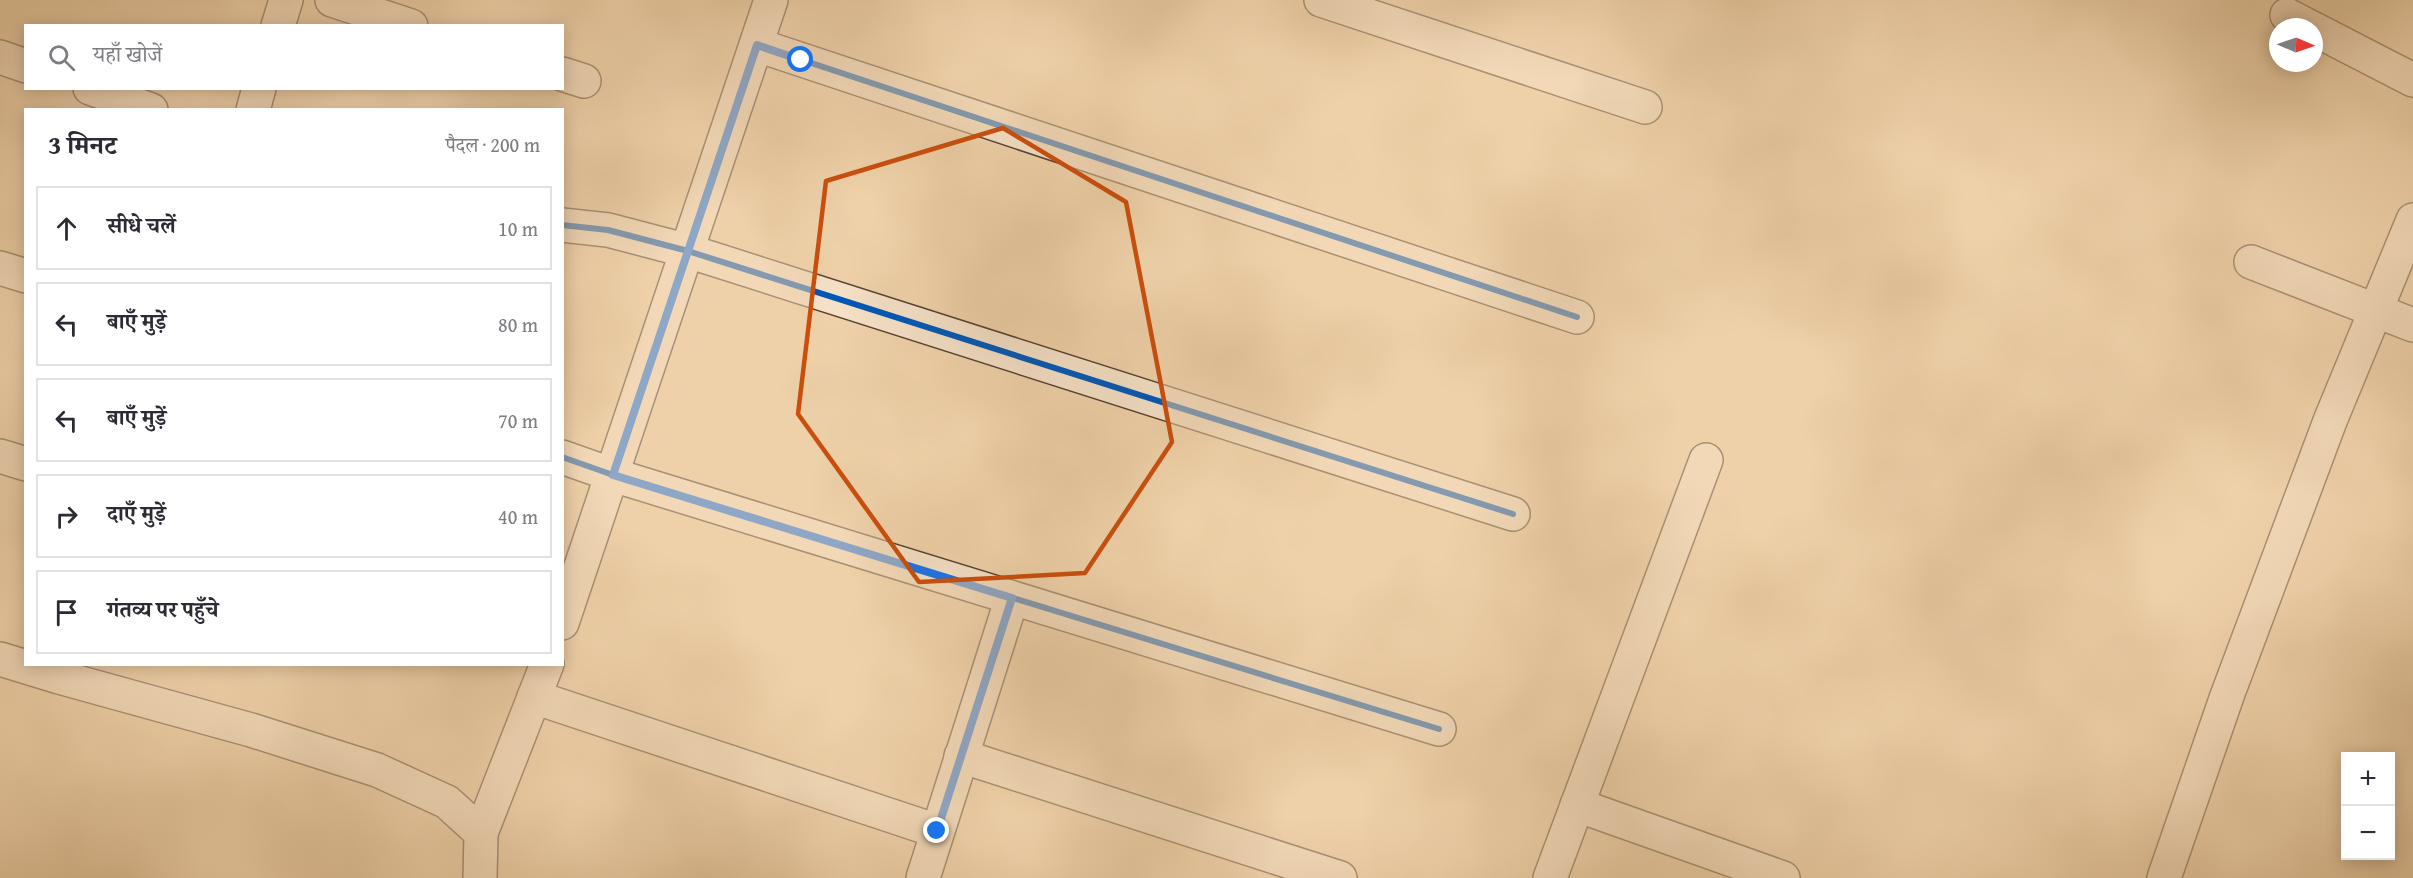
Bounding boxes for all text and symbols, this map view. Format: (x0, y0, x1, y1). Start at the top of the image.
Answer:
north arrow (2269, 18, 2323, 72)
search box (24, 24, 564, 90)
text: यहाँ खोजें (93, 38, 162, 70)
icon: search (45, 41, 78, 74)
route start (787, 46, 813, 72)
text: 3 मिनट (48, 125, 116, 164)
text: पैदल · 200 m (446, 130, 540, 159)
text: सीधे चलें (107, 209, 176, 241)
icon: ahead (50, 212, 83, 245)
text: 10 m (498, 214, 538, 243)
text: बाएँ मुड़ें (107, 305, 166, 337)
icon: left (50, 308, 83, 341)
text: 80 m (498, 310, 538, 339)
text: बाएँ मुड़ें (107, 401, 166, 433)
icon: left (50, 404, 83, 437)
text: 70 m (498, 406, 538, 435)
text: दाएँ मुड़ें (107, 497, 166, 529)
icon: right (50, 500, 83, 533)
text: 40 m (498, 502, 538, 531)
text: गंतव्य पर पहुँचे (107, 593, 218, 625)
icon: arrive (50, 596, 83, 629)
map controls (2341, 752, 2395, 860)
button: + (2341, 752, 2395, 806)
button: − (2341, 806, 2395, 860)
route end (923, 817, 949, 843)

